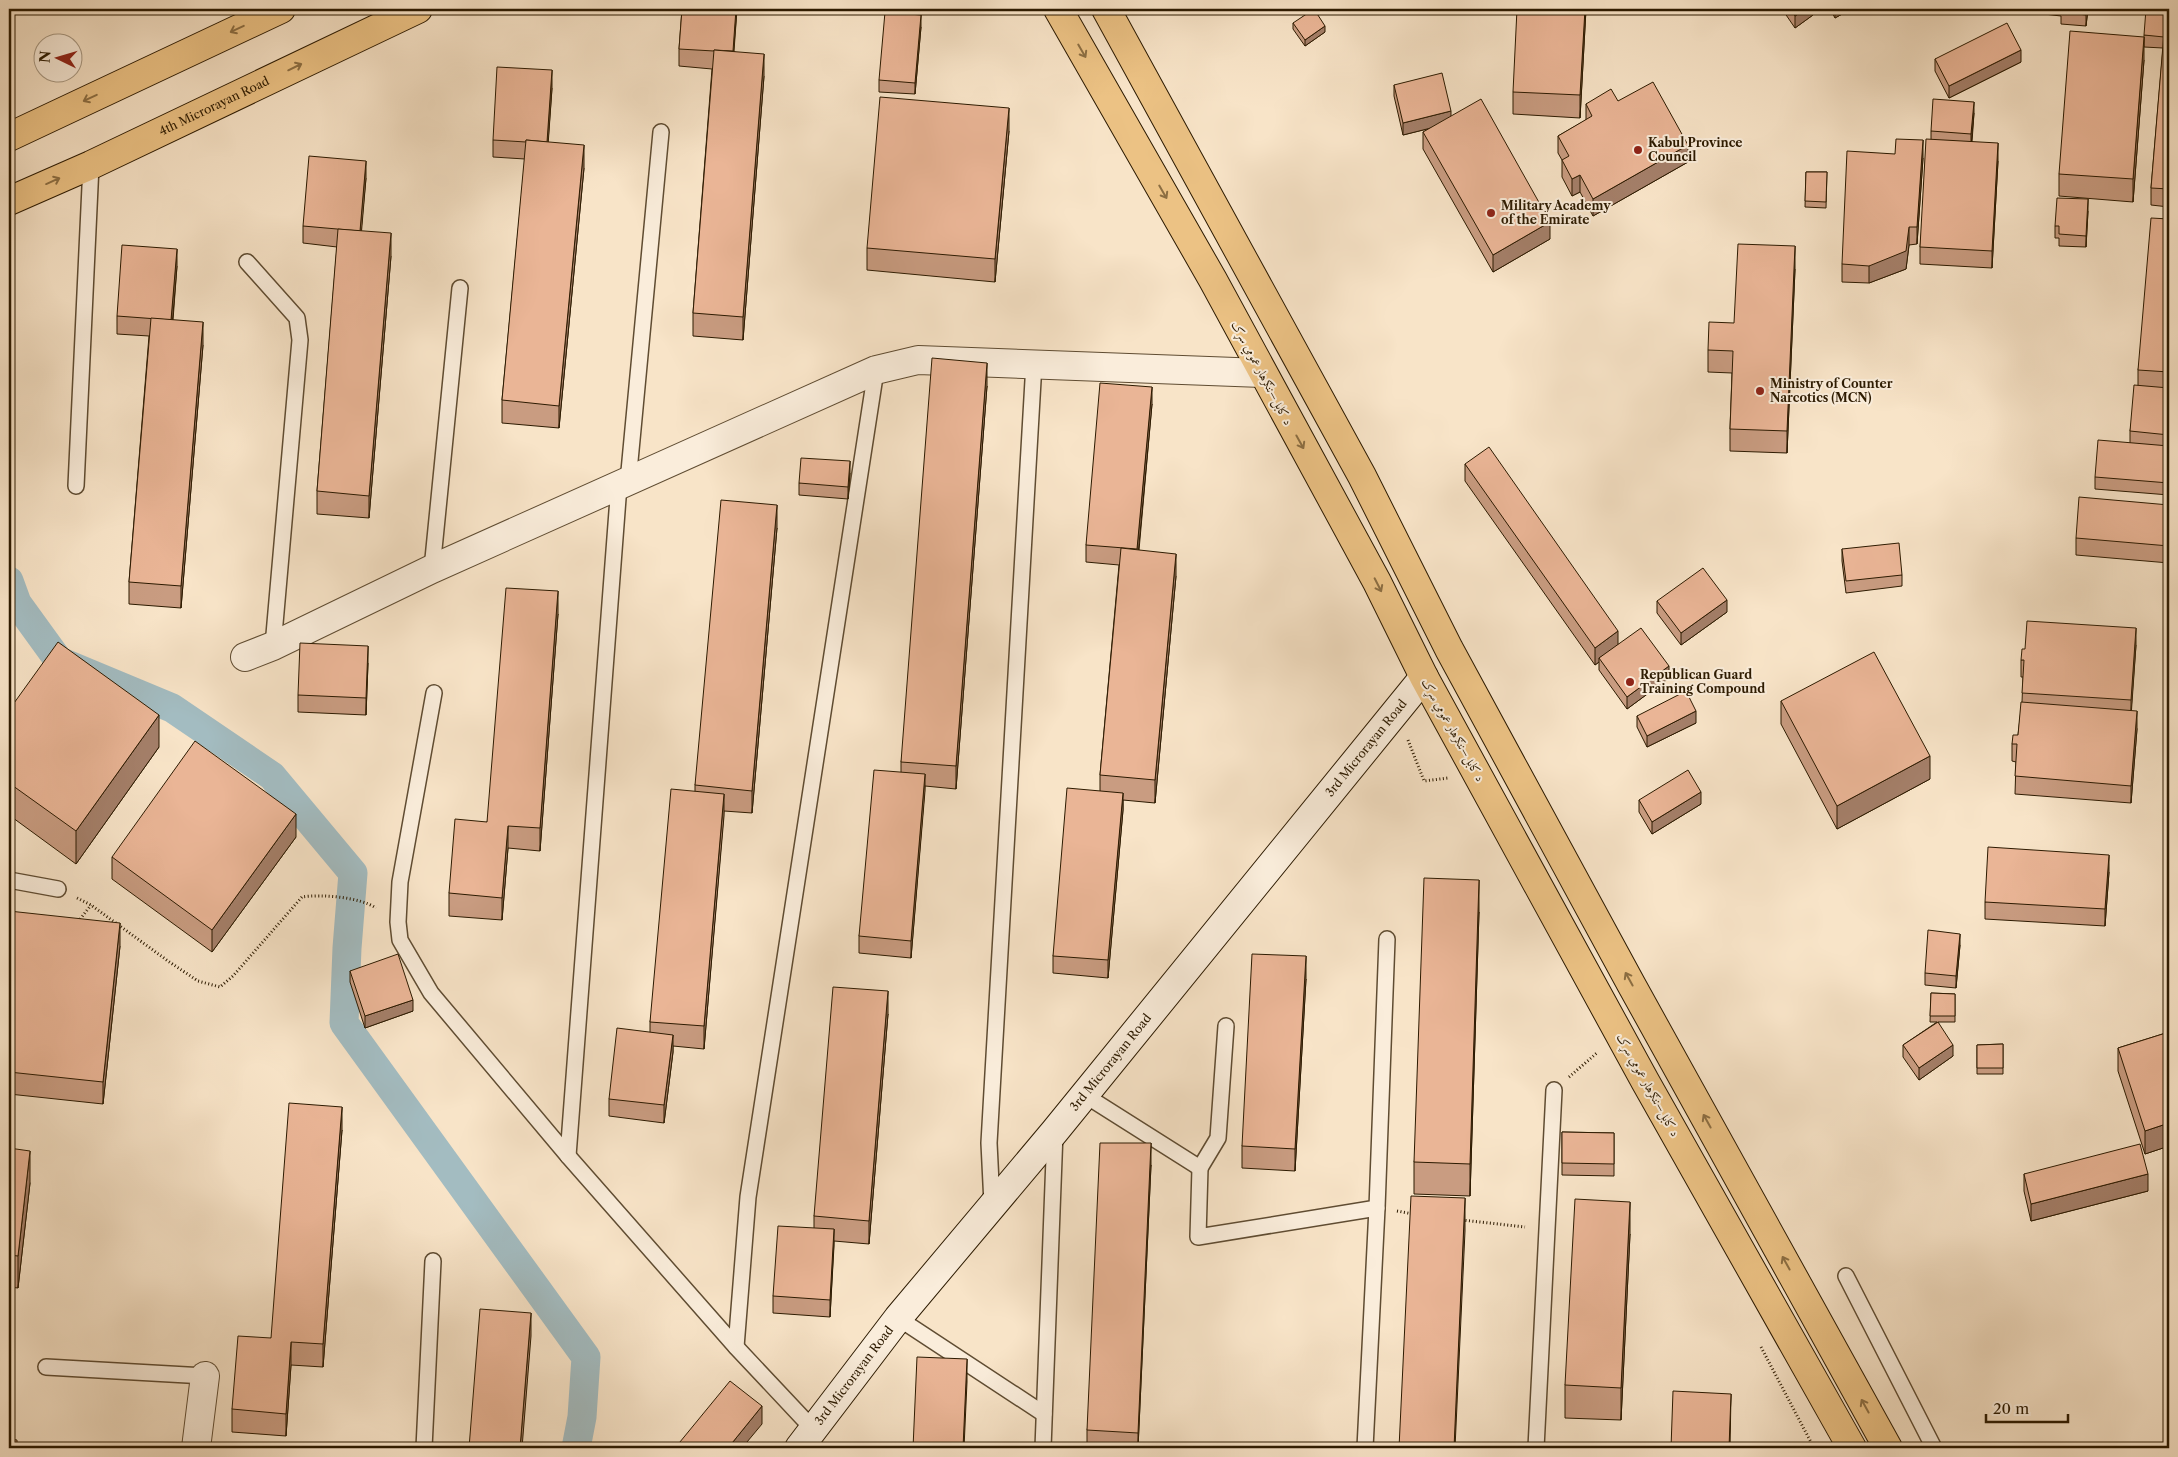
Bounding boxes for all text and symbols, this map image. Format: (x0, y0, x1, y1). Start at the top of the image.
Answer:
one-way arrow (230, 25, 245, 35)
north arrow (32, 32, 82, 82)
one-way arrow (1078, 44, 1088, 58)
text: N (36, 50, 55, 64)
one-way arrow (287, 62, 302, 72)
street label: 4th Microrayan Road (156, 73, 272, 138)
one-way arrow (83, 94, 98, 103)
place label: Kabul Province Council (1648, 135, 1743, 164)
marker: Kabul Province Council (1632, 144, 1644, 156)
one-way arrow (45, 176, 60, 186)
one-way arrow (1158, 185, 1168, 199)
place label: Military Academy of the Emirate (1501, 198, 1611, 227)
marker: Military Academy of the Emirate (1485, 207, 1497, 219)
street label: د کابل–ننګرهار عمومي سړک (1226, 318, 1296, 429)
place label: Ministry of Counter Narcotics (MCN) (1770, 376, 1893, 405)
marker: Ministry of Counter Narcotics (MCN) (1754, 385, 1766, 397)
one-way arrow (1295, 435, 1305, 450)
one-way arrow (1373, 577, 1383, 592)
place label: Republican Guard Training Compound (1640, 667, 1765, 696)
street label: د کابل–ننګرهار عمومي سړک (1416, 675, 1488, 785)
marker: Republican Guard Training Compound (1624, 676, 1636, 688)
street label: 3rd Microrayan Road (1322, 696, 1410, 799)
one-way arrow (1624, 972, 1633, 987)
street label: 3rd Microrayan Road (1067, 1010, 1155, 1114)
street label: د کابل–ننګرهار عمومي سړک (1611, 1030, 1683, 1140)
one-way arrow (1702, 1114, 1712, 1129)
one-way arrow (1781, 1256, 1791, 1271)
street label: 3rd Microrayan Road (811, 1322, 897, 1428)
scale bar (1986, 1392, 2068, 1424)
one-way arrow (1860, 1398, 1870, 1413)
text: 20 m (1993, 1399, 2029, 1418)

